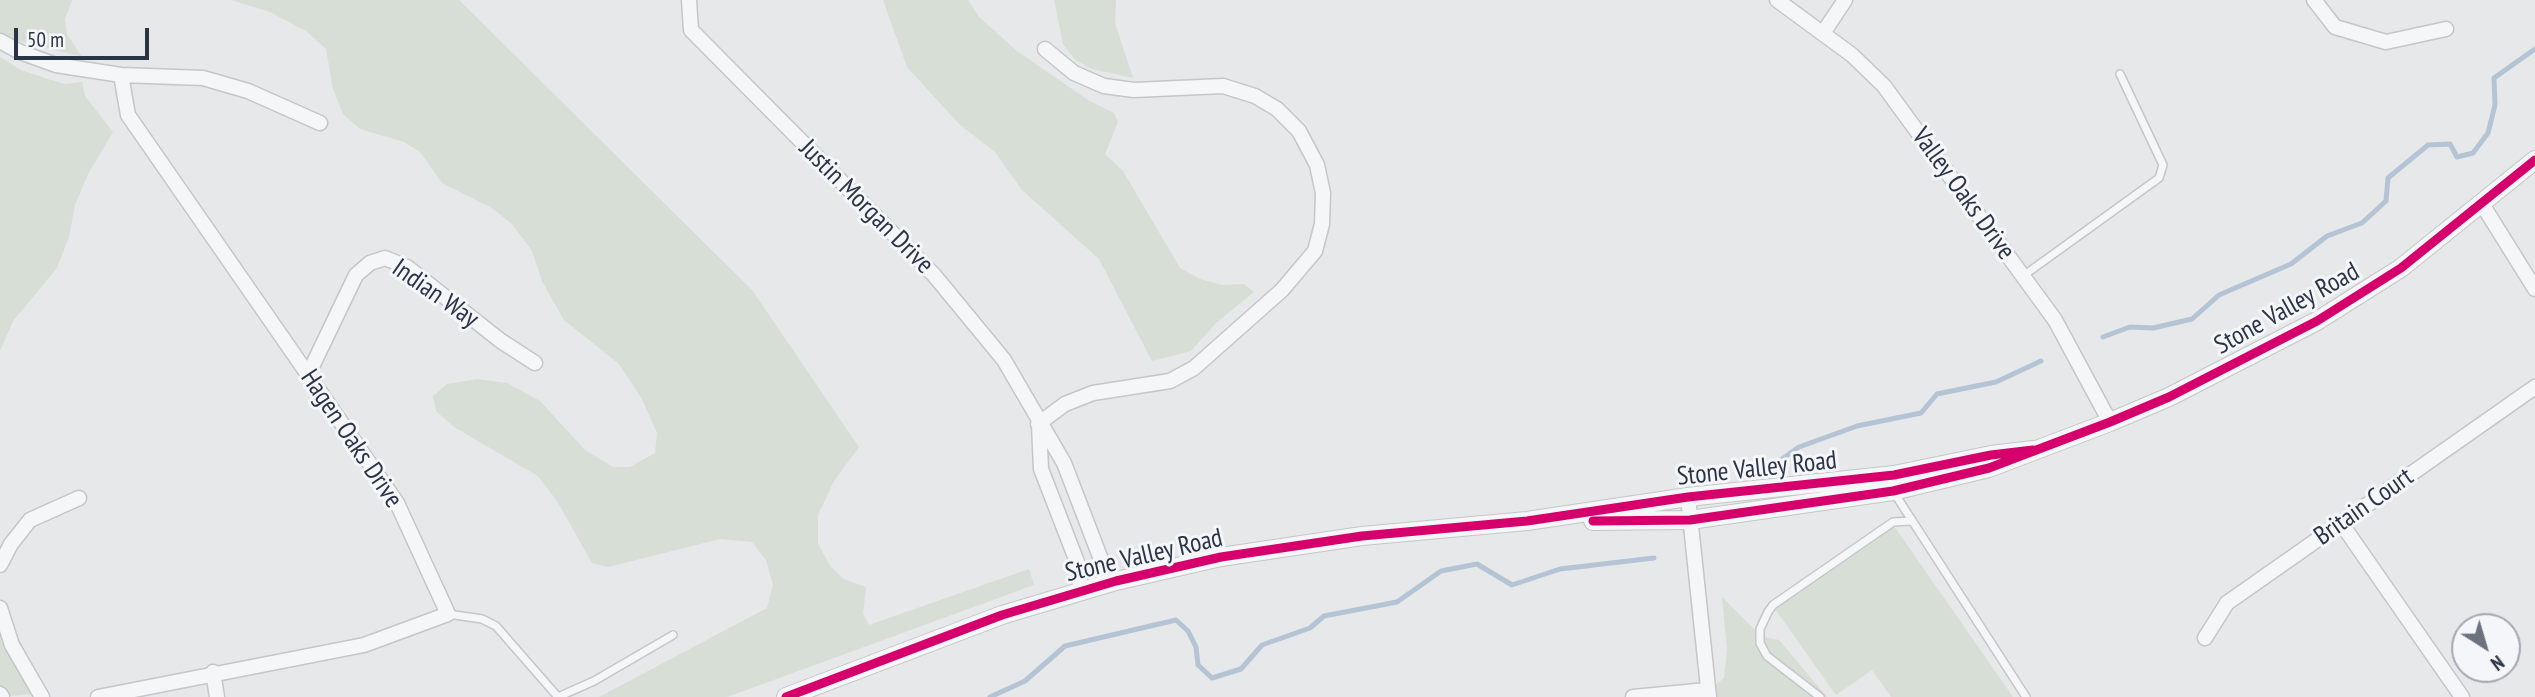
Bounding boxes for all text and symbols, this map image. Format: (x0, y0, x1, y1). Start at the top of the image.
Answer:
scale bar (18, 14, 152, 58)
text: 50 m (27, 26, 64, 53)
street label: Valley Oaks Drive (1905, 122, 2021, 266)
street label: Justin Morgan Drive (792, 133, 940, 281)
street label: Indian Way (386, 253, 484, 335)
street label: Stone Valley Road (2209, 256, 2365, 362)
street label: Hagen Oaks Drive (293, 364, 409, 514)
street label: Stone Valley Road (1676, 445, 1838, 493)
street label: Britain Court (2308, 462, 2420, 552)
street label: Stone Valley Road (1062, 523, 1226, 589)
north arrow (2451, 613, 2521, 683)
text: N (2486, 650, 2509, 676)

